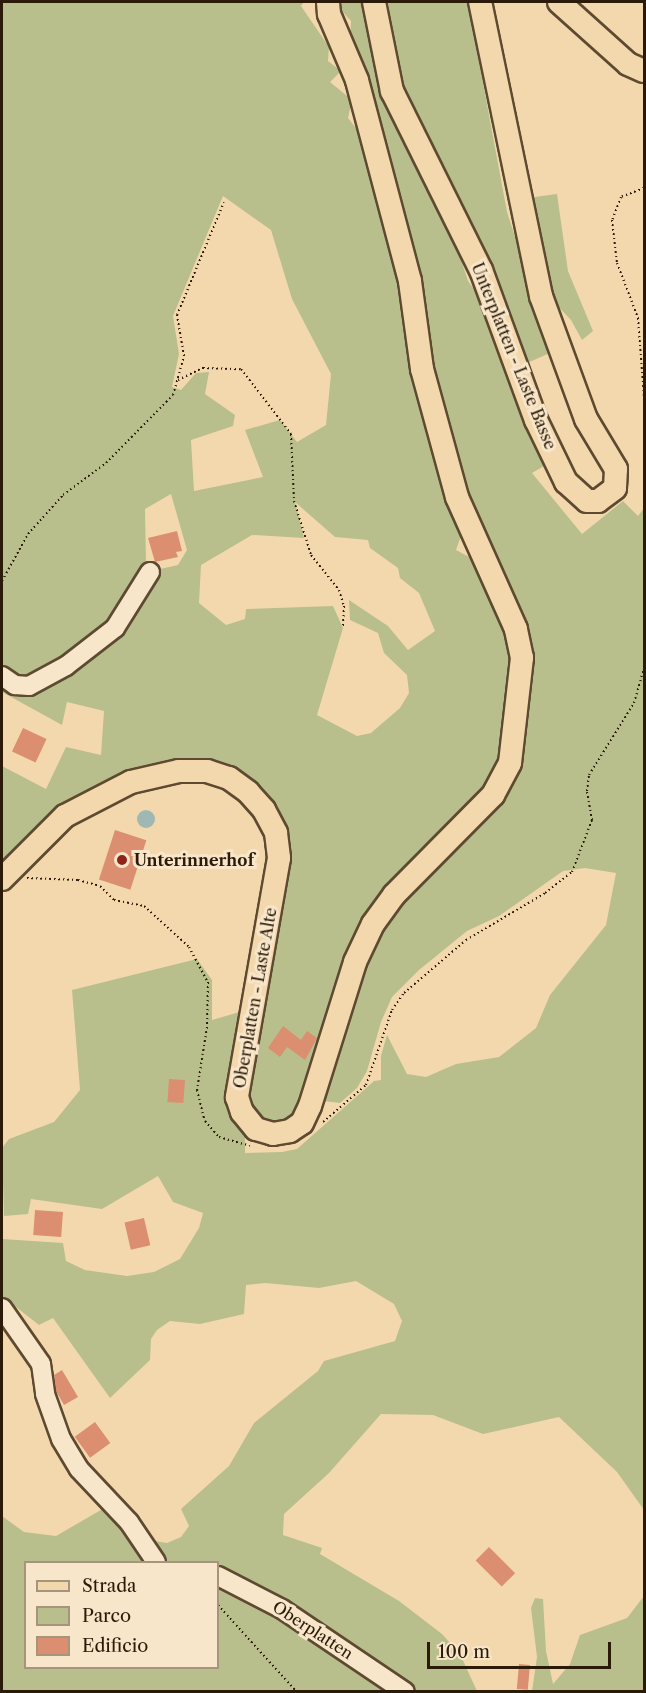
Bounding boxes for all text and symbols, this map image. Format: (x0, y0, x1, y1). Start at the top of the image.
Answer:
street label: Unterplatten - Laste Basse (468, 260, 560, 452)
place label: Unterinnerhof (134, 850, 254, 870)
marker: Unterinnerhof (115, 853, 129, 867)
street label: Oberplatten - Laste Alte (230, 906, 280, 1090)
legend (24, 1561, 219, 1669)
text: Strada (82, 1575, 137, 1597)
street label: Oberplatten (269, 1597, 357, 1663)
text: Parco (82, 1605, 131, 1627)
scale bar (430, 1630, 614, 1668)
text: Edificio (82, 1635, 148, 1657)
text: 100 m (438, 1641, 490, 1663)

